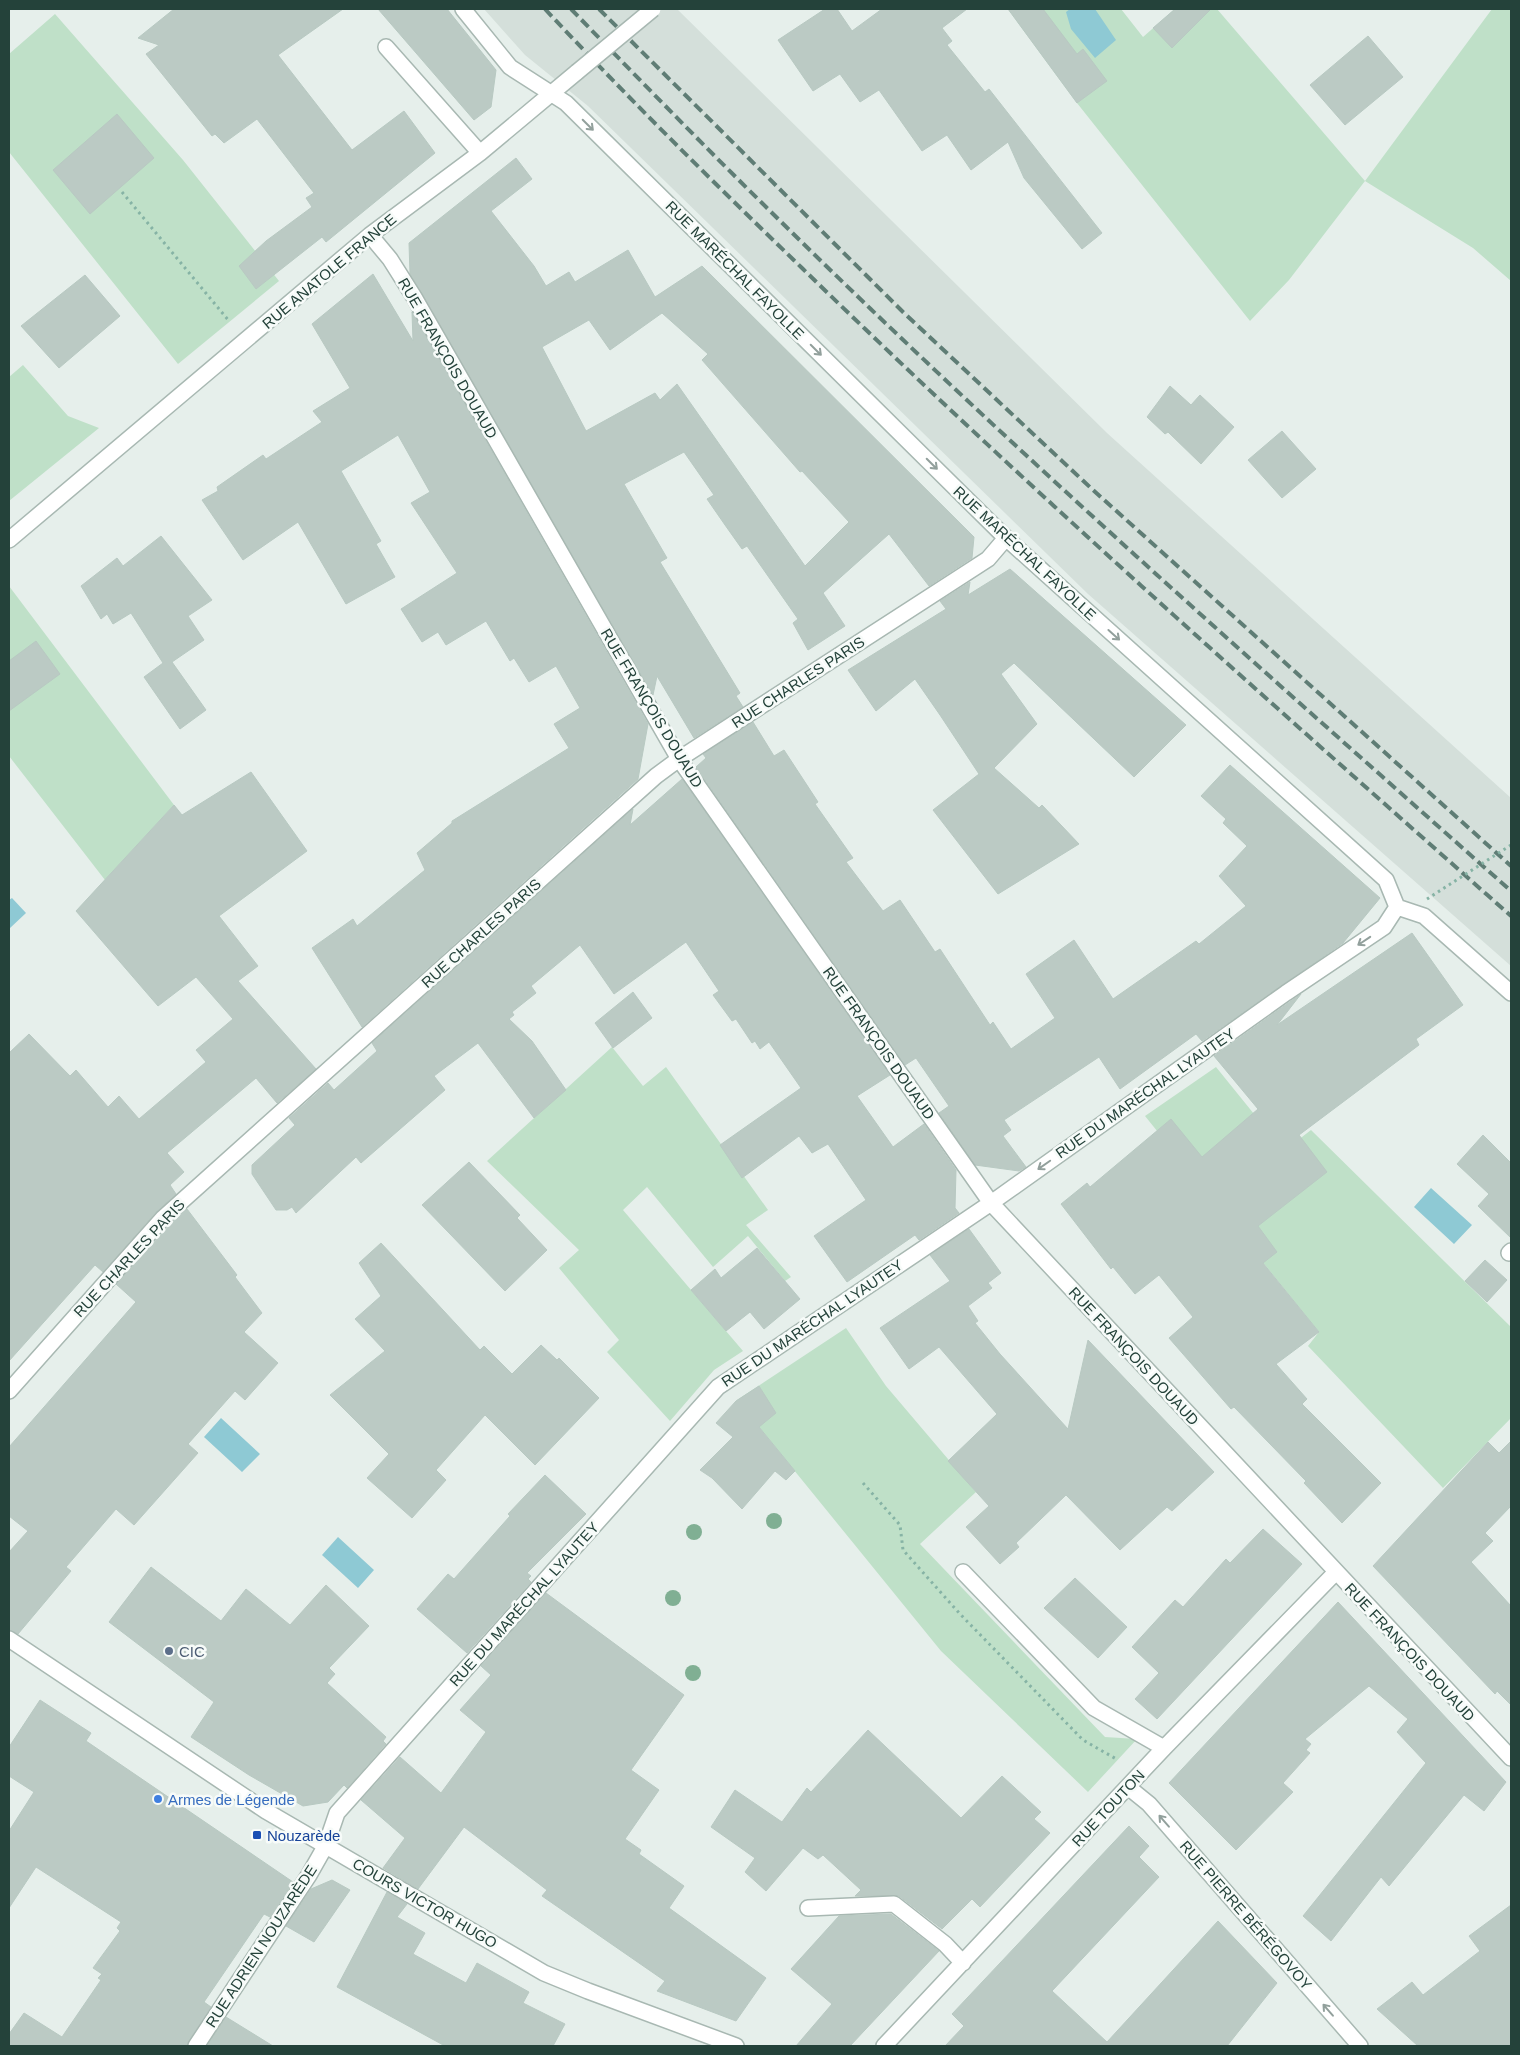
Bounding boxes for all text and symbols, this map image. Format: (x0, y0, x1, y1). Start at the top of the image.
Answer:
one-way arrow (582, 119, 594, 131)
street label: RUE MARÉCHAL FAYOLLE (662, 197, 808, 343)
street label: RUE ANATOLE FRANCE (259, 210, 399, 332)
street label: RUE FRANÇOIS DOUAUD (395, 275, 501, 441)
one-way arrow (810, 344, 822, 356)
one-way arrow (925, 458, 938, 470)
street label: RUE MARÉCHAL FAYOLLE (950, 483, 1100, 623)
street label: RUE FRANÇOIS DOUAUD (598, 625, 706, 791)
one-way arrow (1107, 629, 1120, 641)
street label: RUE CHARLES PARIS (728, 633, 868, 731)
street label: RUE CHARLES PARIS (418, 875, 544, 991)
one-way arrow (1357, 936, 1371, 946)
street label: RUE FRANÇOIS DOUAUD (820, 963, 938, 1123)
street label: RUE DU MARÉCHAL LYAUTEY (1052, 1024, 1238, 1162)
one-way arrow (1037, 1160, 1051, 1170)
street label: RUE CHARLES PARIS (70, 1196, 188, 1320)
street label: RUE DU MARÉCHAL LYAUTEY (718, 1256, 906, 1390)
street label: RUE FRANÇOIS DOUAUD (1066, 1283, 1203, 1429)
street label: RUE DU MARÉCHAL LYAUTEY (446, 1519, 602, 1689)
street label: RUE FRANÇOIS DOUAUD (1342, 1579, 1479, 1725)
place label: CIC (179, 1643, 205, 1660)
marker: CIC (163, 1645, 175, 1657)
street label: RUE TOUTON (1068, 1766, 1148, 1850)
place label: Armes de Légende (168, 1791, 295, 1808)
marker: Armes de Légende (152, 1793, 164, 1805)
one-way arrow (1159, 1815, 1170, 1828)
place label: Nouzarède (267, 1827, 340, 1844)
marker: Nouzarède (251, 1829, 263, 1841)
street label: RUE PIERRE BÉRÉGOVOY (1177, 1837, 1315, 1993)
street label: COURS VICTOR HUGO (350, 1855, 500, 1951)
street label: RUE ADRIEN NOUZARÈDE (202, 1862, 320, 2030)
one-way arrow (1322, 2003, 1334, 2016)

